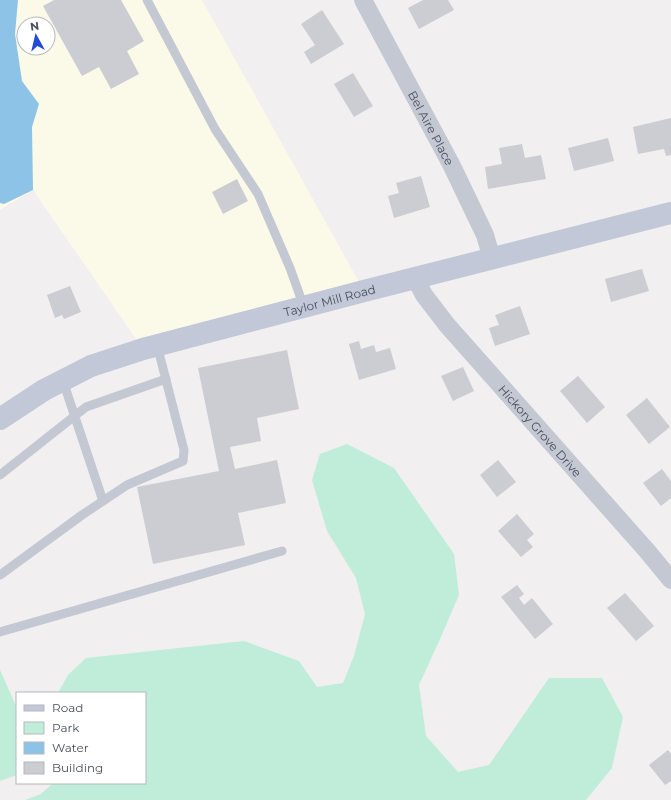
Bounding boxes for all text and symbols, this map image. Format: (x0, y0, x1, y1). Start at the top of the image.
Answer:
north arrow (16, 16, 56, 56)
text: N (29, 19, 40, 34)
street label: Bel Aire Place (405, 88, 458, 168)
street label: Taylor Mill Road (282, 281, 377, 319)
street label: Hickory Grove Drive (496, 381, 585, 480)
legend (16, 692, 146, 784)
text: Road (52, 700, 83, 715)
text: Park (52, 720, 80, 735)
text: Water (52, 740, 89, 755)
text: Building (52, 760, 103, 775)

